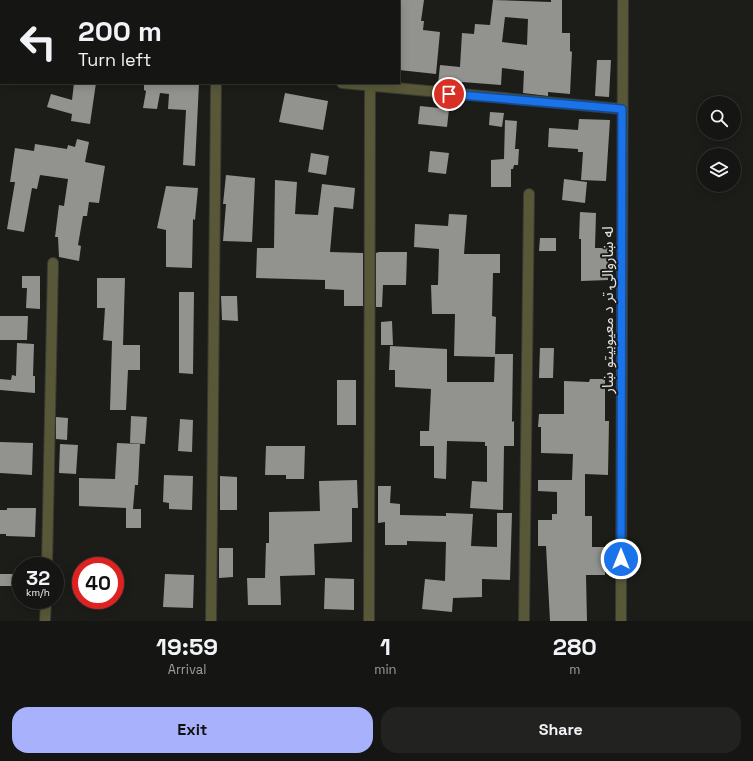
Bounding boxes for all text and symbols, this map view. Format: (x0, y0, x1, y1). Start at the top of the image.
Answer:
text: 200 m (78, 13, 162, 49)
icon: left (12, 16, 64, 68)
text: Turn left (78, 48, 151, 71)
pin (432, 77, 466, 111)
icon: arrive (438, 83, 460, 105)
map controls (697, 96, 741, 192)
button: search (697, 96, 741, 140)
button: layers (697, 148, 741, 192)
street label: له ښاروالۍ تر د معیوبیتو ښار (598, 226, 617, 395)
position arrow (600, 538, 642, 580)
speed limit sign: 40 (72, 557, 124, 609)
text: 32 (26, 565, 50, 591)
text: km/h (26, 586, 50, 599)
text: 19:59 (156, 631, 218, 662)
text: 1 (380, 631, 391, 662)
text: 280 (553, 631, 597, 662)
text: Arrival (168, 661, 206, 678)
text: min (374, 661, 397, 678)
text: m (569, 661, 580, 678)
button: Exit (12, 707, 373, 753)
button: Share (381, 707, 741, 753)

